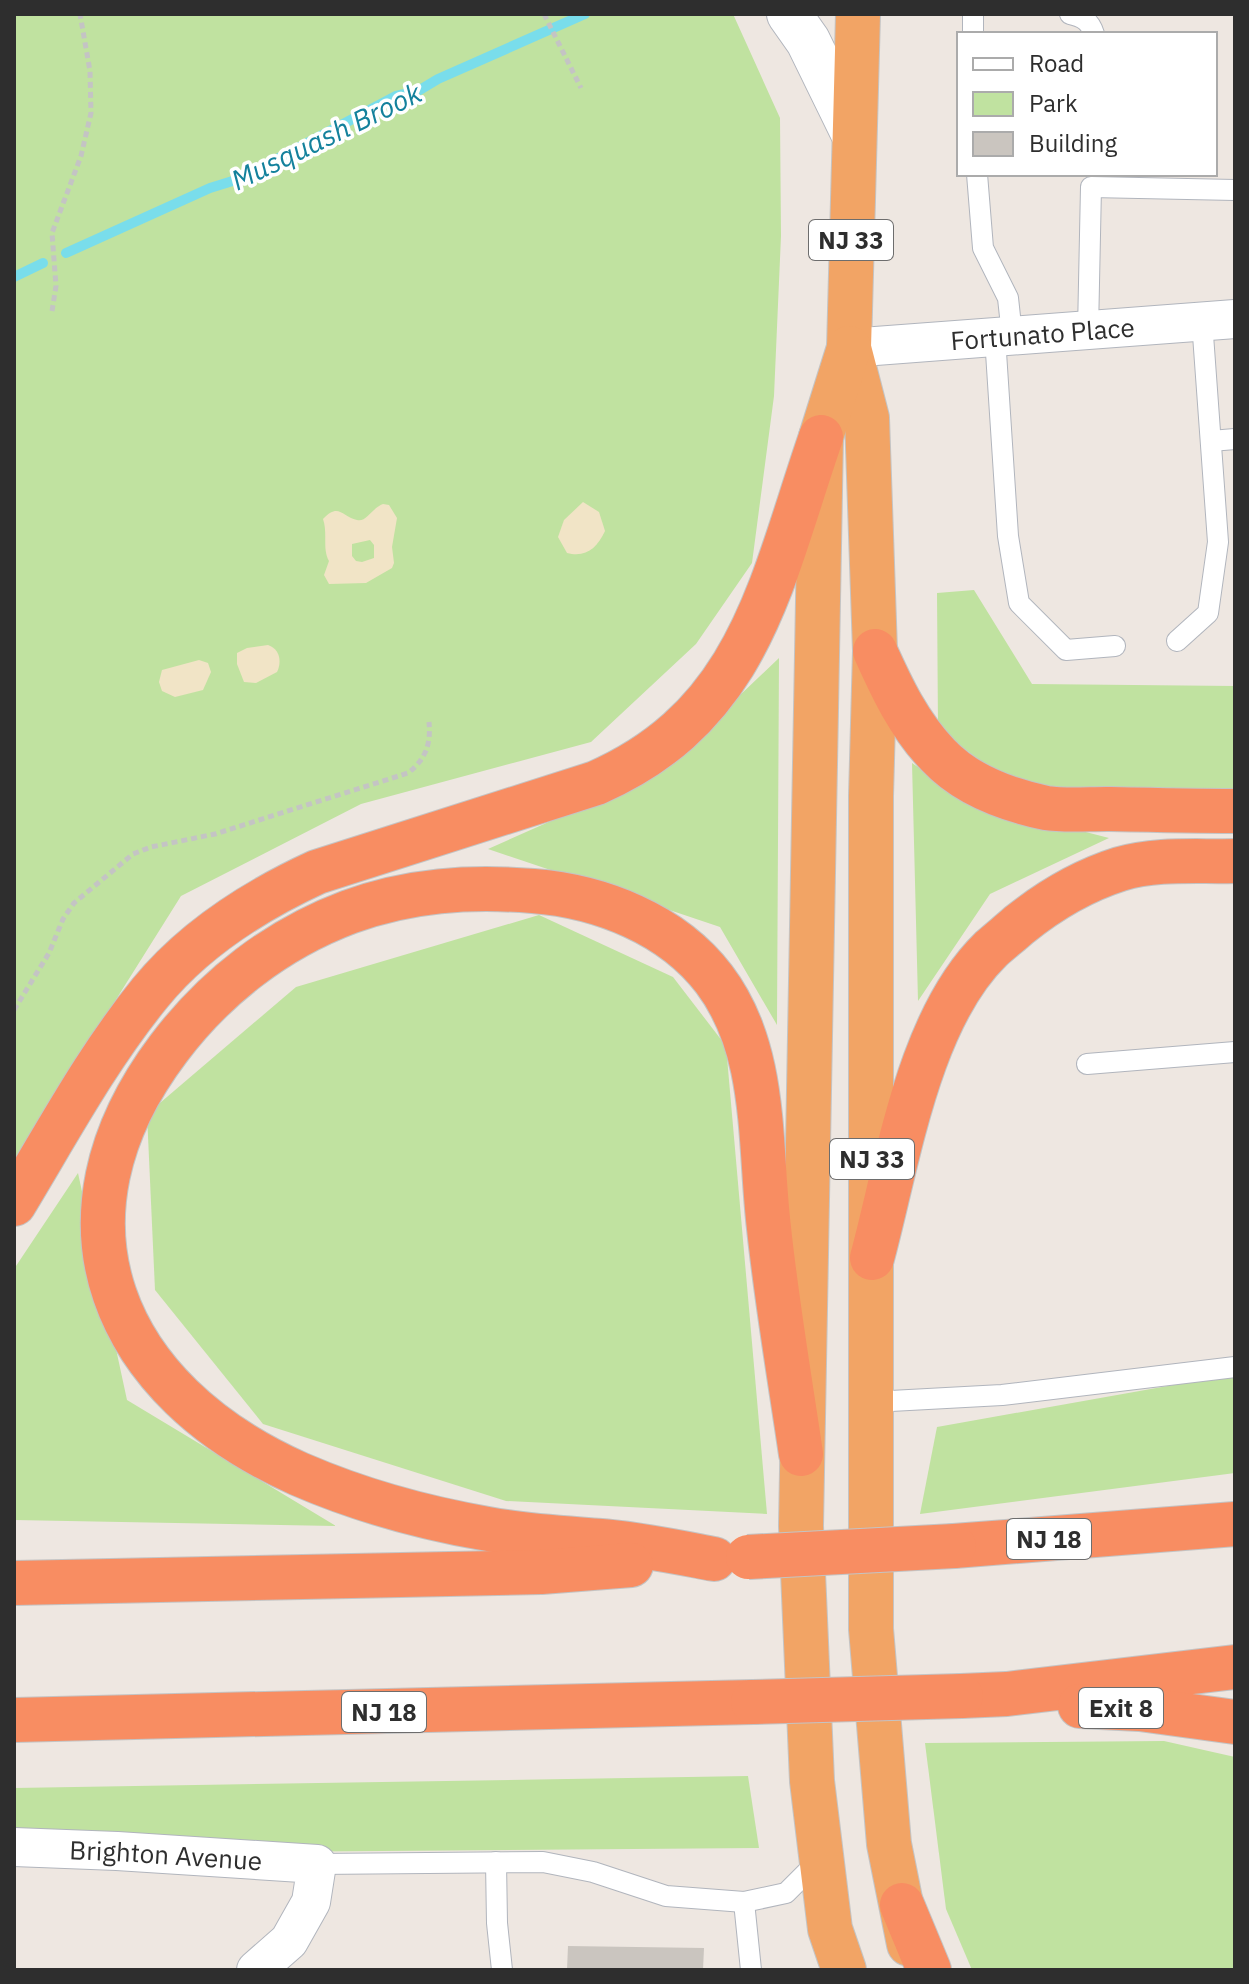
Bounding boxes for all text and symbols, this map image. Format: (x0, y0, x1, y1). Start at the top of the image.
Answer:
legend (957, 32, 1217, 176)
text: Road (1029, 47, 1084, 79)
water label: Musquash Brook (225, 74, 428, 198)
text: Park (1029, 87, 1078, 119)
text: Building (1029, 127, 1117, 159)
road number: NJ 33 (809, 220, 893, 260)
street label: Fortunato Place (949, 310, 1136, 357)
road number: NJ 33 (830, 1139, 914, 1179)
road number: NJ 18 (1007, 1519, 1091, 1559)
road number: Exit 8 (1079, 1688, 1163, 1728)
road number: NJ 18 (342, 1692, 426, 1732)
street label: Brighton Avenue (69, 1832, 263, 1877)

